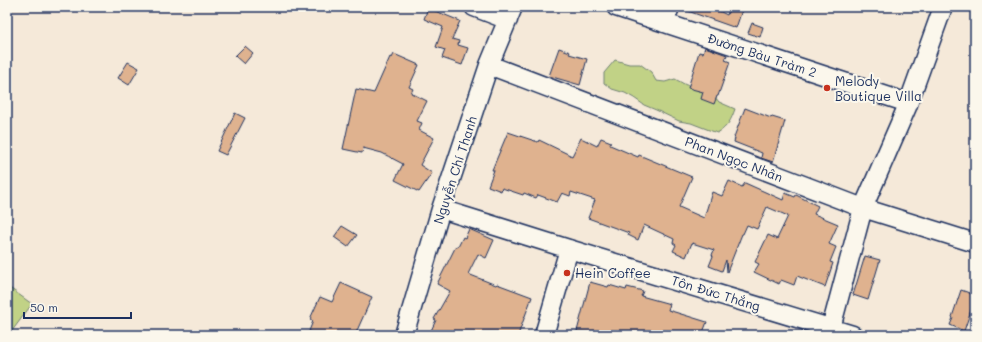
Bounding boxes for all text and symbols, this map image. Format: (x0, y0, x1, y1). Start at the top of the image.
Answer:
street label: Đường Bàu Tràm 2 (705, 29, 819, 80)
place label: Melody Boutique Villa (835, 72, 922, 104)
marker: Melody Boutique Villa (822, 83, 832, 93)
street label: Nguyễn Chí Thanh (429, 114, 480, 226)
street label: Phan Ngọc Nhân (683, 132, 786, 185)
place label: Hein Coffee (575, 264, 651, 281)
marker: Hein Coffee (562, 268, 572, 278)
street label: Tôn Đức Thắng (670, 271, 763, 314)
scale bar (24, 294, 131, 320)
text: 50 m (30, 299, 58, 315)

